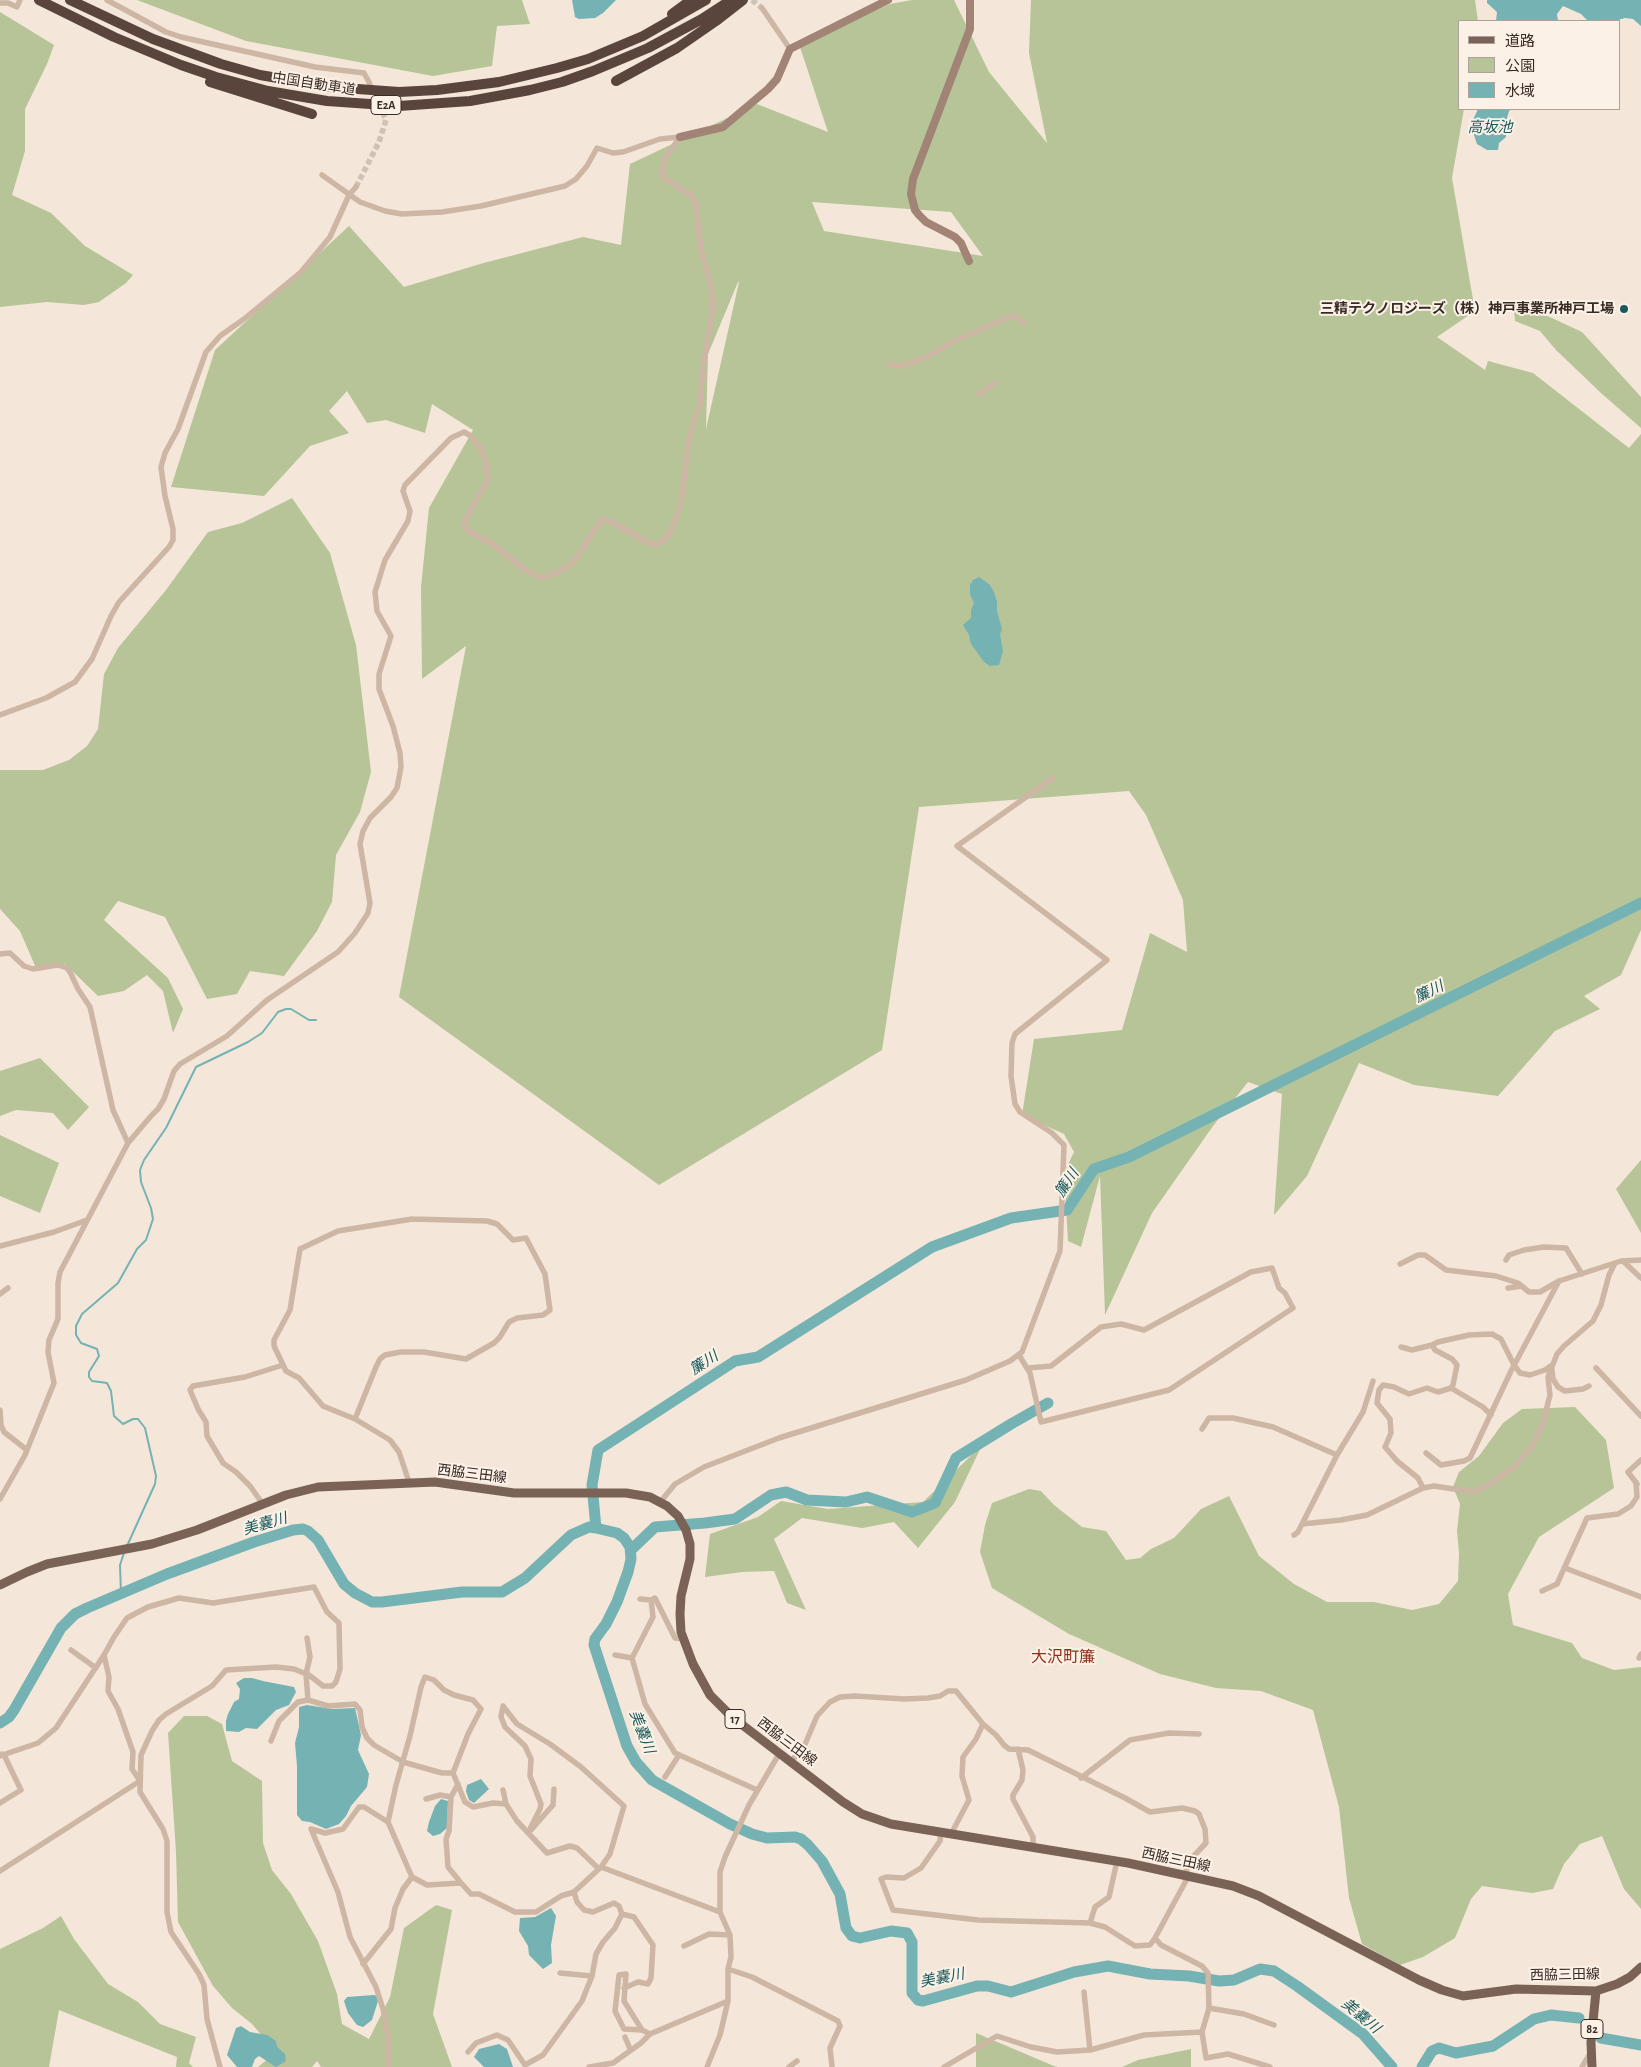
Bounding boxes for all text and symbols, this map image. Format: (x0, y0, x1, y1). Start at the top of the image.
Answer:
legend (1458, 20, 1621, 110)
text: 道路 (1505, 34, 1535, 49)
text: 公園 (1505, 59, 1535, 74)
street label: 中国自動車道 (271, 69, 357, 99)
text: 水域 (1505, 84, 1535, 99)
road number: E2A (371, 96, 401, 114)
water label: 高坂池 (1468, 118, 1512, 136)
place label: 三精テクノロジーズ（株）神戸事業所神戸工場 (1320, 301, 1614, 317)
marker: 三精テクノロジーズ（株）神戸事業所神戸工場 (1618, 303, 1630, 315)
water label: 簾川 (1412, 977, 1446, 1007)
water label: 簾川 (1051, 1166, 1083, 1200)
water label: 簾川 (687, 1347, 721, 1379)
street label: 西脇三田線 (436, 1461, 508, 1487)
water label: 美嚢川 (241, 1509, 289, 1539)
district label: 大沢町簾 (1031, 1647, 1095, 1667)
water label: 美嚢川 (626, 1708, 658, 1756)
road number: 17 (725, 1710, 745, 1728)
street label: 西脇三田線 (754, 1714, 820, 1770)
street label: 西脇三田線 (1140, 1845, 1212, 1875)
water label: 美嚢川 (918, 1965, 966, 1991)
street label: 西脇三田線 (1530, 1966, 1600, 1984)
water label: 美嚢川 (1338, 1995, 1384, 2037)
road number: 82 (1581, 2020, 1603, 2038)

